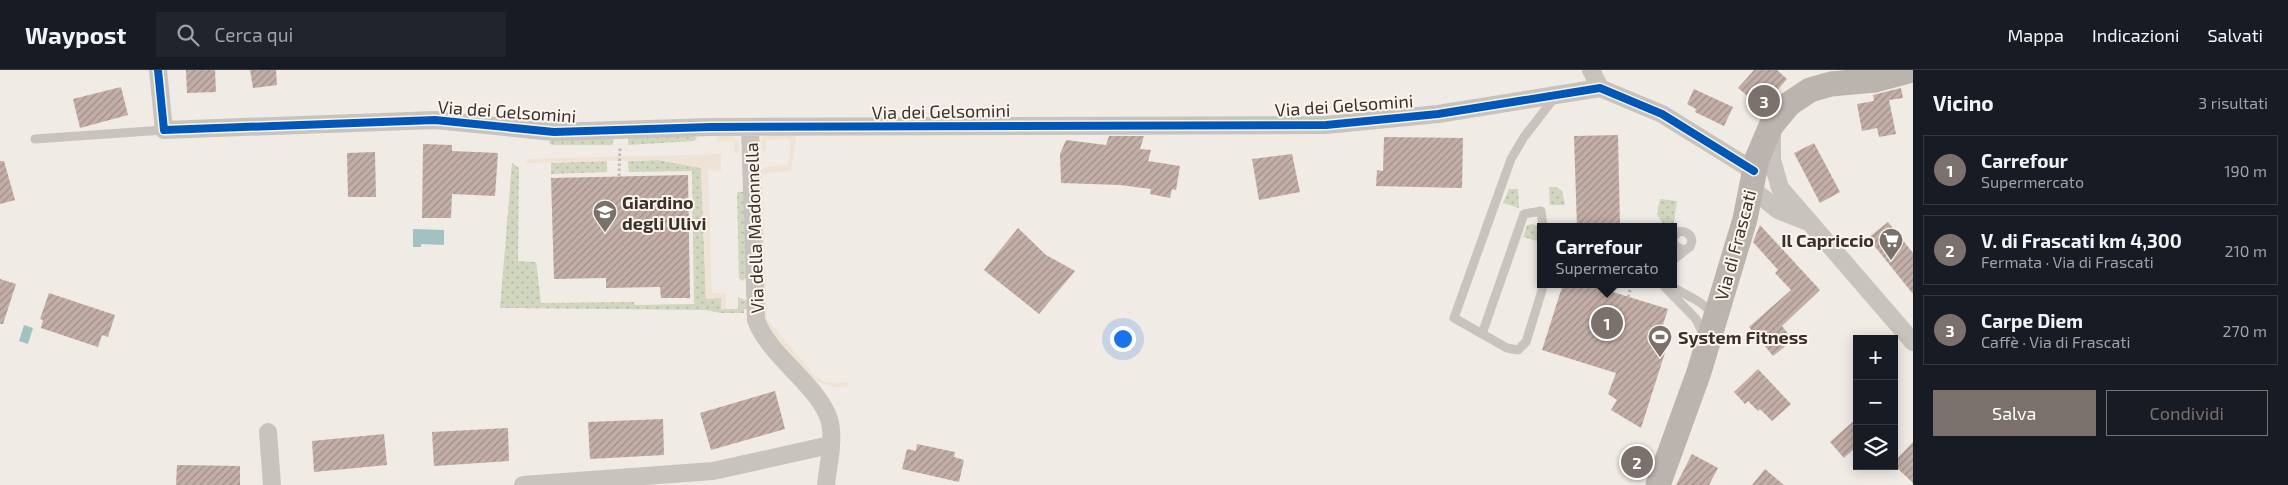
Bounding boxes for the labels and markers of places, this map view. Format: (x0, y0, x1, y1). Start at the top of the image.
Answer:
pin: 3 (1748, 82, 1780, 120)
place label: Giardino degli Ulivi (622, 191, 707, 234)
school or university icon: Giardino degli Ulivi (592, 199, 618, 233)
supermarket icon: Il Capriccio (1878, 227, 1904, 261)
place label: Il Capriccio (1781, 229, 1874, 251)
pin: 1 (1591, 304, 1623, 342)
sports icon: System Fitness (1647, 324, 1673, 358)
place label: System Fitness (1678, 326, 1808, 348)
pin: 2 (1621, 443, 1653, 481)

